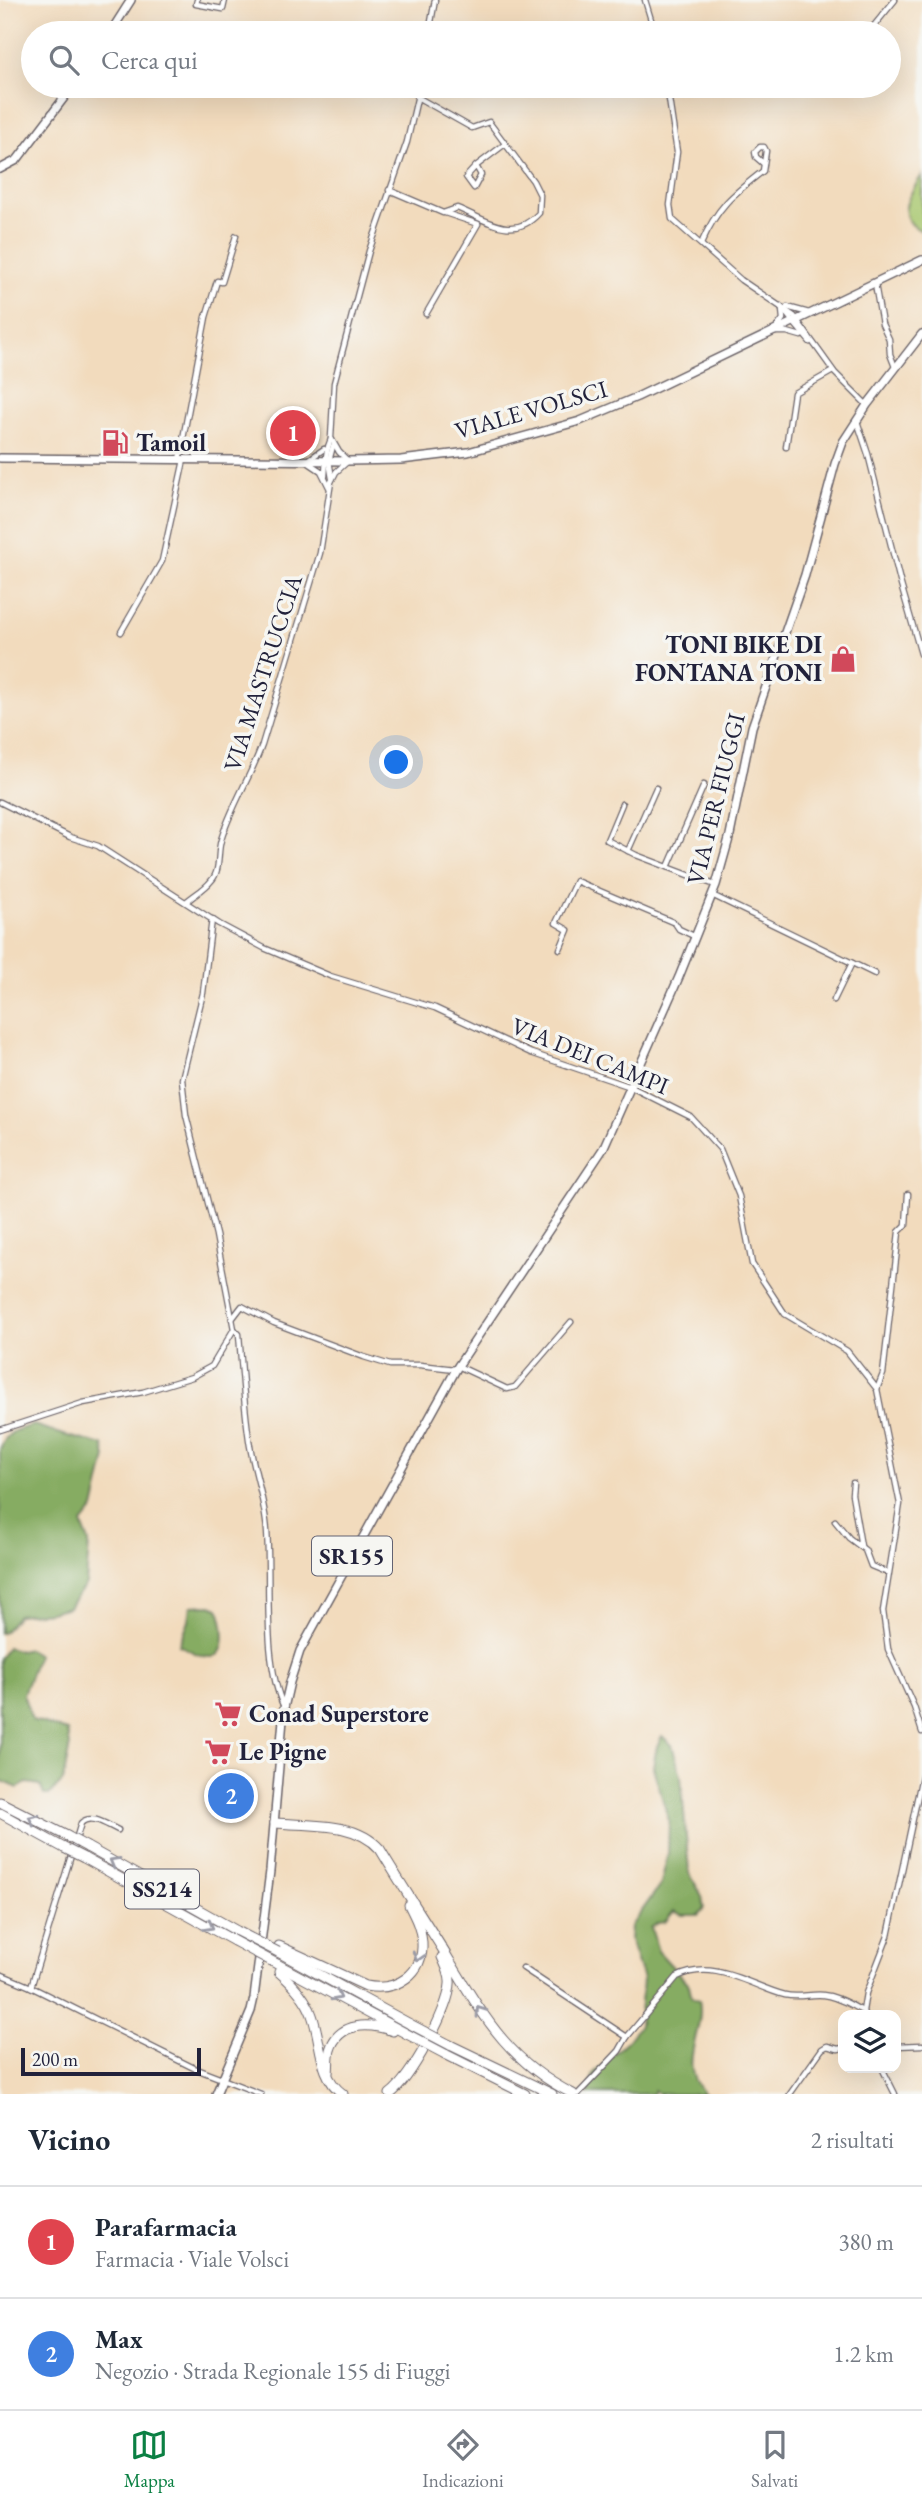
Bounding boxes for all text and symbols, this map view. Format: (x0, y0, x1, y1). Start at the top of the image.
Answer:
search box (21, 21, 901, 98)
icon: search (45, 41, 83, 79)
text: Cerca qui (101, 43, 198, 77)
street label: VIALE VOLSCI (451, 373, 611, 446)
pin: 1 (270, 407, 316, 459)
place label: Tamoil (136, 427, 206, 458)
fuel station icon: Tamoil (100, 428, 130, 458)
street label: VIA MASTRUCCIA (216, 570, 309, 775)
place label: TONI BIKE DI FONTANA TONI (635, 629, 822, 688)
shop icon: TONI BIKE DI FONTANA TONI (828, 644, 858, 674)
street label: VIA PER FIUGGI (679, 710, 752, 888)
your location (379, 745, 413, 779)
street label: VIA DEI CAMPI (507, 1010, 673, 1101)
road number: SR155 (312, 1536, 392, 1576)
place label: Conad Superstore (249, 1698, 429, 1729)
supermarket icon: Conad Superstore (213, 1699, 243, 1729)
place label: Le Pigne (239, 1736, 326, 1768)
supermarket icon: Le Pigne (203, 1737, 233, 1767)
pin: 2 (208, 1770, 254, 1822)
one-way arrow (28, 1814, 41, 1827)
one-way arrow (108, 1856, 121, 1870)
road number: SS214 (125, 1870, 199, 1908)
one-way arrow (201, 1918, 214, 1932)
one-way arrow (412, 1951, 427, 1963)
one-way arrow (329, 1988, 342, 2001)
one-way arrow (476, 2006, 488, 2019)
map controls (838, 2010, 901, 2073)
button: layers (838, 2010, 901, 2073)
scale bar (21, 2045, 201, 2077)
text: 200 m (32, 2047, 78, 2072)
text: Vicino (28, 2120, 110, 2159)
text: 2 risultati (811, 2125, 894, 2155)
text: Parafarmacia (95, 2210, 237, 2244)
text: 1 (45, 2227, 57, 2257)
text: 380 m (838, 2227, 894, 2257)
text: Farmacia · Viale Volsci (95, 2244, 289, 2274)
text: Max (95, 2322, 143, 2356)
text: 2 (45, 2339, 57, 2369)
text: 1.2 km (833, 2339, 894, 2369)
text: Negozio · Strada Regionale 155 di Fiuggi (95, 2356, 451, 2386)
tab: Mappa (124, 2426, 175, 2493)
tab: Indicazioni (422, 2426, 504, 2493)
tab: Salvati (751, 2426, 798, 2493)

